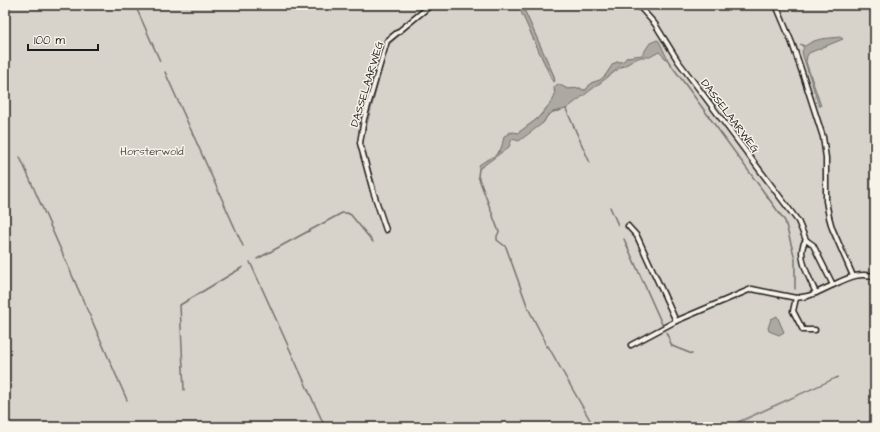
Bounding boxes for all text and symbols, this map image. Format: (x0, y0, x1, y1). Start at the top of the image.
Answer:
scale bar (28, 26, 98, 52)
text: 100 m (34, 32, 65, 49)
street label: DASSELAARWEG (347, 39, 387, 129)
street label: DASSELAARWEG (697, 76, 763, 156)
park label: Horsterwold (120, 144, 184, 159)

